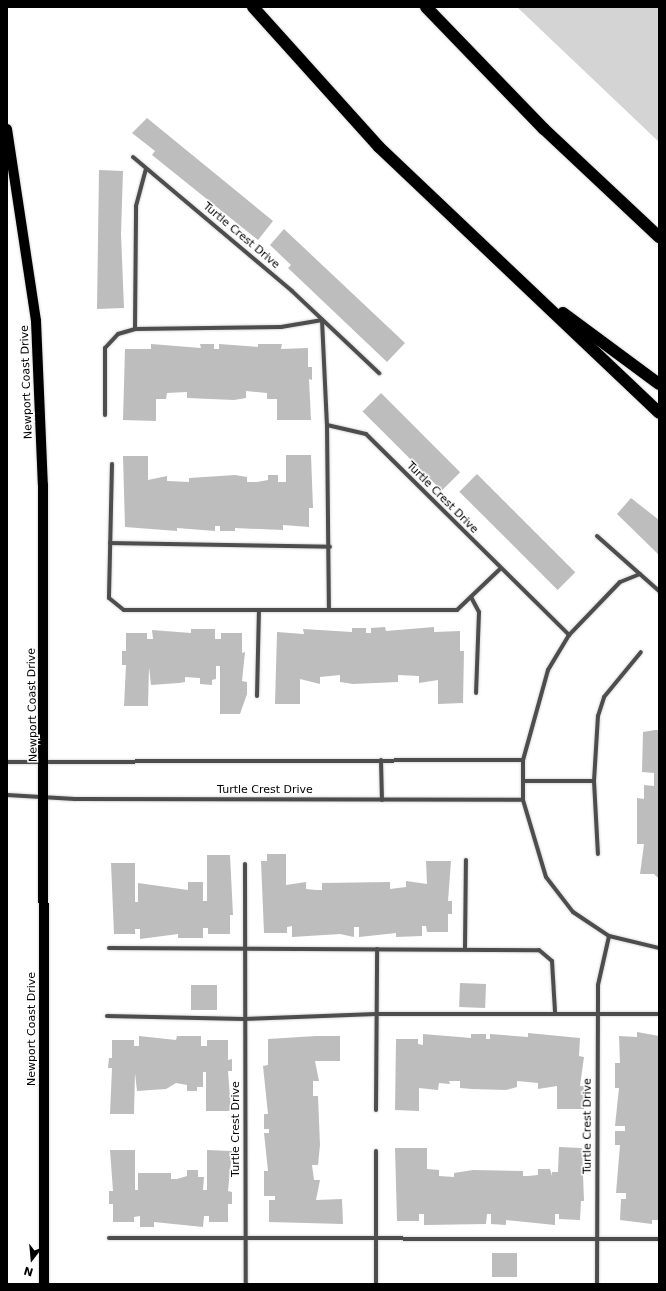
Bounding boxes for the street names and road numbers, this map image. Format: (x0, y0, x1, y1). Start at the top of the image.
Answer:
street label: Turtle Crest Drive (200, 200, 282, 272)
street label: Newport Coast Drive (18, 325, 36, 439)
street label: Turtle Crest Drive (403, 459, 481, 537)
street label: Newport Coast Drive (25, 648, 41, 762)
street label: Turtle Crest Drive (217, 783, 313, 797)
street label: Newport Coast Drive (25, 972, 39, 1086)
street label: Turtle Crest Drive (581, 1078, 595, 1174)
street label: Turtle Crest Drive (229, 1081, 243, 1177)

